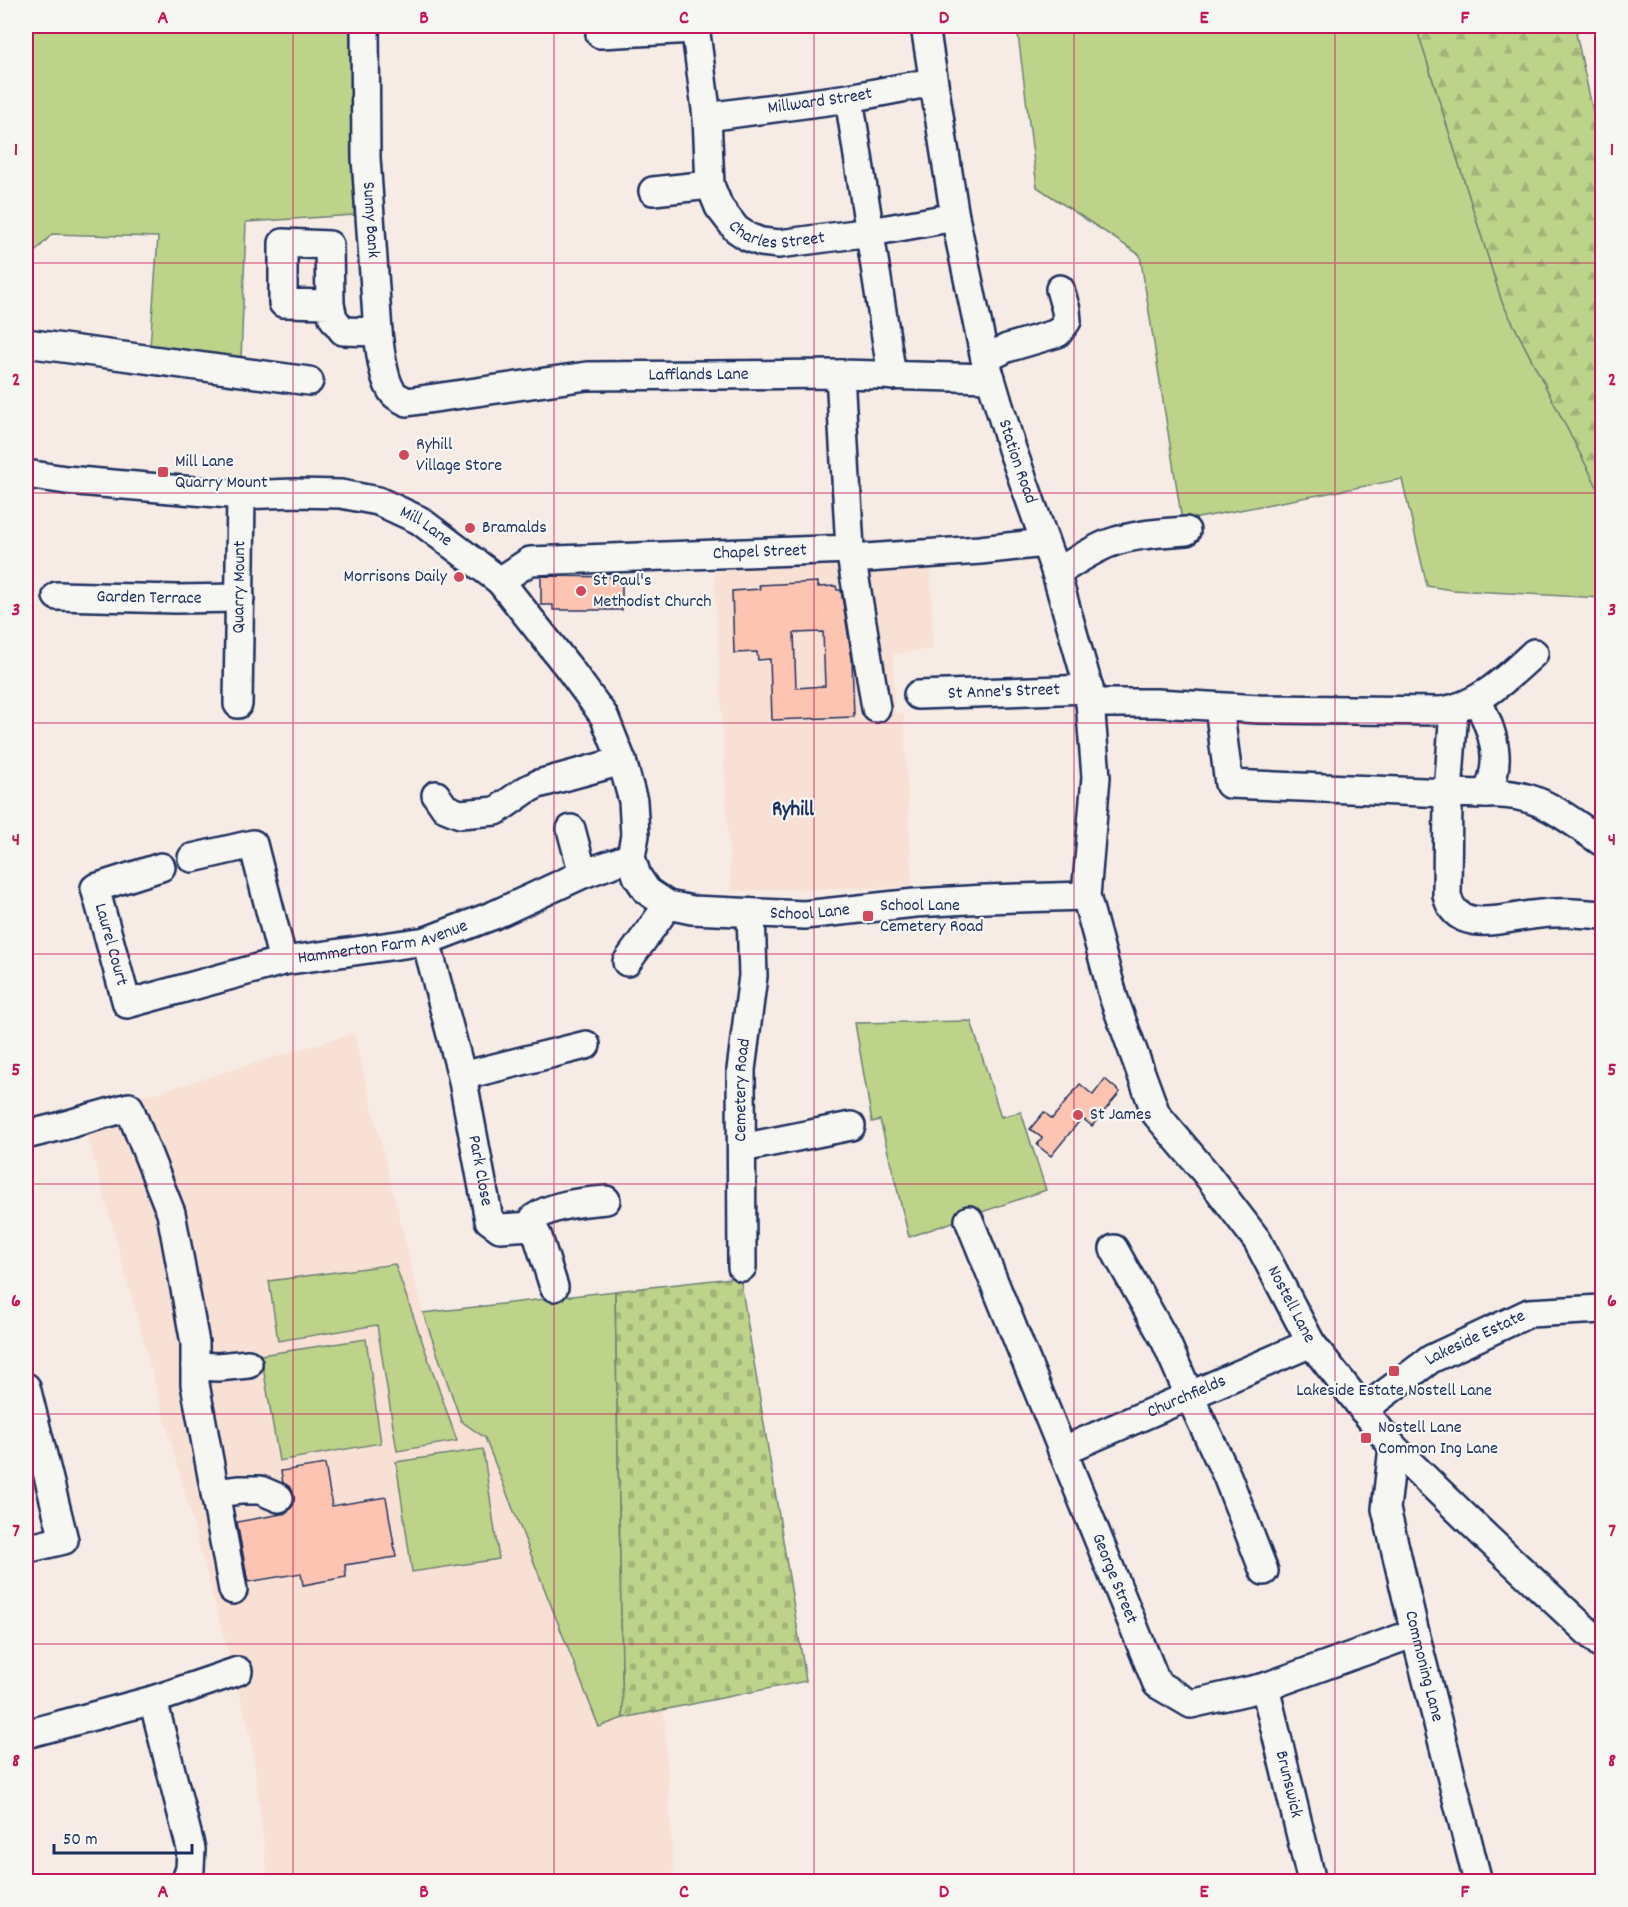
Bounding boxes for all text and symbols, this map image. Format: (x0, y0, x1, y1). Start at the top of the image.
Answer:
text: A (158, 5, 169, 33)
text: B (419, 5, 429, 33)
text: C (679, 5, 689, 33)
text: D (939, 5, 950, 33)
text: E (1199, 5, 1209, 33)
text: F (1461, 5, 1471, 33)
street label: Millward Street (766, 81, 875, 121)
text: 1 (14, 137, 18, 165)
text: 1 (1610, 137, 1614, 165)
street label: Sunny Bank (355, 181, 385, 259)
street label: Charles Street (722, 215, 827, 257)
street label: Lafflands Lane (648, 362, 749, 388)
text: 2 (12, 367, 20, 395)
text: 2 (1608, 367, 1616, 395)
street label: Station Road (991, 417, 1043, 507)
place label: Ryhill Village Store (416, 433, 502, 479)
marker: Ryhill Village Store (397, 448, 411, 462)
place label: Mill Lane Quarry Mount (175, 450, 268, 496)
marker: Mill Lane Quarry Mount (156, 465, 170, 479)
street label: Mill Lane (395, 500, 457, 553)
place label: Bramalds (482, 516, 547, 541)
marker: Bramalds (463, 521, 477, 535)
street label: Chapel Street (712, 538, 808, 567)
street label: Quarry Mount (227, 540, 253, 634)
place label: Morrisons Daily (344, 565, 448, 590)
place label: St Paul's Methodist Church (593, 569, 712, 615)
marker: Morrisons Daily (452, 570, 466, 584)
street label: Garden Terrace (96, 584, 202, 612)
marker: St Paul's Methodist Church (574, 584, 588, 598)
text: 3 (12, 597, 20, 625)
text: 3 (1608, 597, 1616, 625)
street label: St Anne's Street (947, 678, 1061, 706)
district label: Ryhill (772, 796, 815, 826)
text: 4 (12, 827, 20, 855)
text: 4 (1608, 827, 1616, 855)
place label: School Lane Cemetery Road (880, 894, 983, 940)
street label: School Lane (769, 898, 851, 928)
street label: Laurel Court (87, 900, 134, 989)
marker: School Lane Cemetery Road (861, 909, 875, 923)
street label: Hammerton Farm Avenue (296, 914, 471, 971)
street label: Cemetery Road (728, 1037, 757, 1142)
text: 5 (11, 1057, 21, 1085)
text: 5 (1607, 1057, 1617, 1085)
place label: St James (1090, 1103, 1152, 1128)
marker: St James (1071, 1108, 1085, 1122)
street label: Park Close (461, 1133, 499, 1208)
street label: Nostell Lane (1260, 1262, 1321, 1348)
text: 6 (11, 1288, 21, 1316)
text: 6 (1607, 1288, 1617, 1316)
street label: Lakeside Estate (1420, 1304, 1530, 1372)
marker: Lakeside Estate Nostell Lane (1387, 1364, 1401, 1378)
street label: Churchfields (1143, 1369, 1230, 1425)
place label: Lakeside Estate Nostell Lane (1296, 1379, 1492, 1404)
place label: Nostell Lane Common Ing Lane (1378, 1416, 1498, 1462)
marker: Nostell Lane Common Ing Lane (1359, 1431, 1373, 1445)
text: 7 (12, 1518, 20, 1546)
text: 7 (1608, 1518, 1616, 1546)
street label: George Street (1085, 1530, 1144, 1628)
street label: Commoning Lane (1398, 1608, 1449, 1724)
text: 8 (12, 1748, 20, 1776)
street label: Brunswick (1268, 1748, 1309, 1820)
text: 8 (1608, 1748, 1616, 1776)
scale bar (54, 1817, 192, 1855)
text: 50 m (63, 1828, 98, 1853)
text: A (158, 1879, 169, 1907)
text: B (419, 1879, 429, 1907)
text: C (679, 1879, 689, 1907)
text: D (939, 1879, 950, 1907)
text: E (1199, 1879, 1209, 1907)
text: F (1461, 1879, 1471, 1907)

